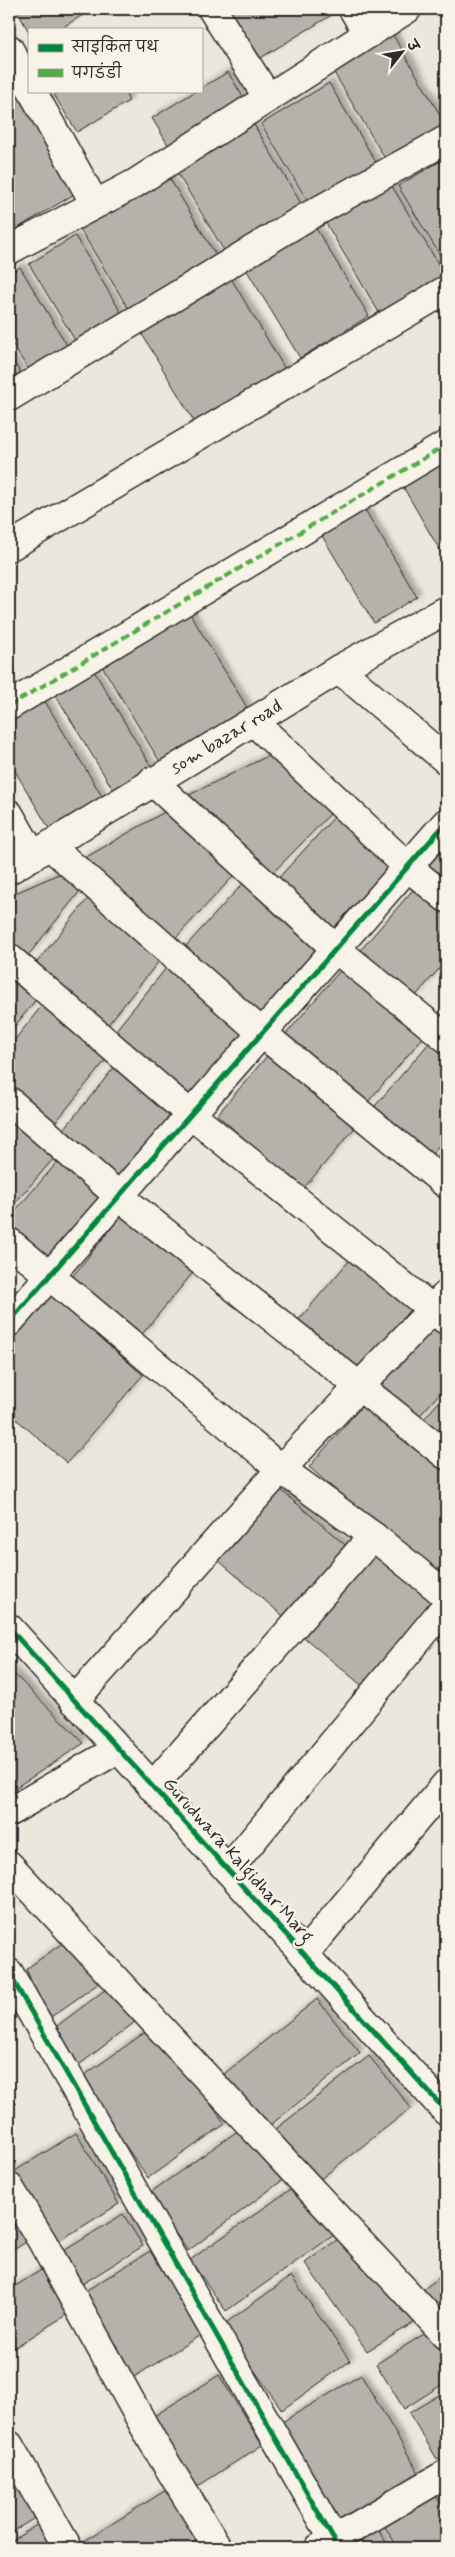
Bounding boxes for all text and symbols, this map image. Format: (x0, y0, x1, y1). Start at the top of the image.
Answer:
legend (28, 28, 202, 92)
north arrow (378, 28, 428, 78)
text: साइकिल पथ (71, 35, 159, 58)
text: उ (401, 35, 423, 56)
text: पगडंडी (71, 61, 122, 84)
street label: som bazar road (165, 694, 287, 780)
street label: Gurudwara Kalgidhar Marg (155, 1772, 319, 1950)

